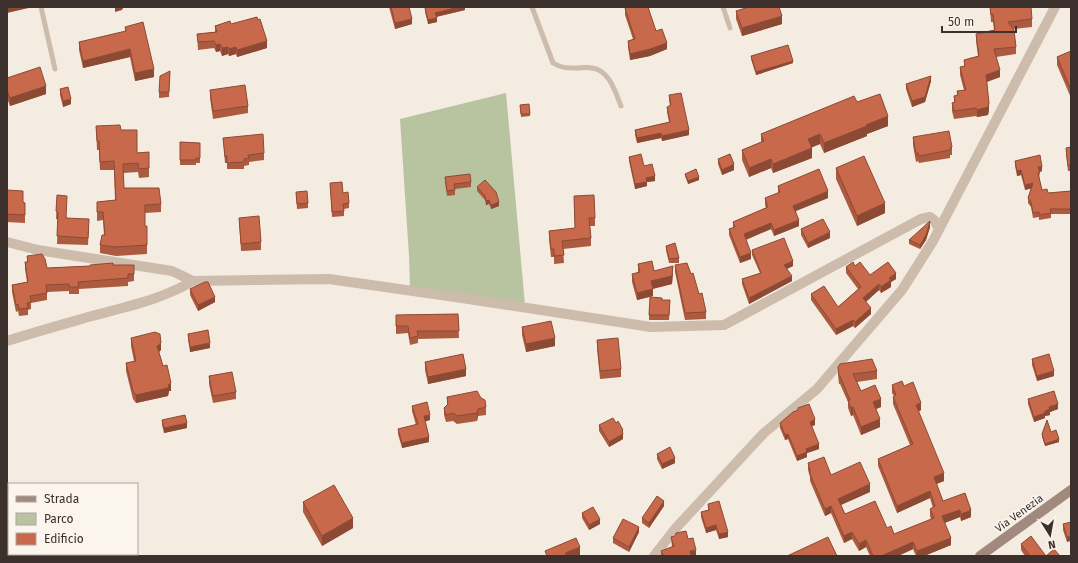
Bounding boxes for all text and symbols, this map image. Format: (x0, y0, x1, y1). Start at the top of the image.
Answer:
scale bar (942, 8, 1016, 34)
text: 50 m (948, 15, 974, 29)
legend (8, 483, 138, 555)
text: Strada (44, 492, 79, 506)
street label: Via Venezia (993, 492, 1046, 535)
text: Parco (44, 512, 74, 526)
north arrow (1030, 515, 1070, 555)
text: Edificio (44, 532, 84, 546)
text: N (1047, 537, 1057, 551)

